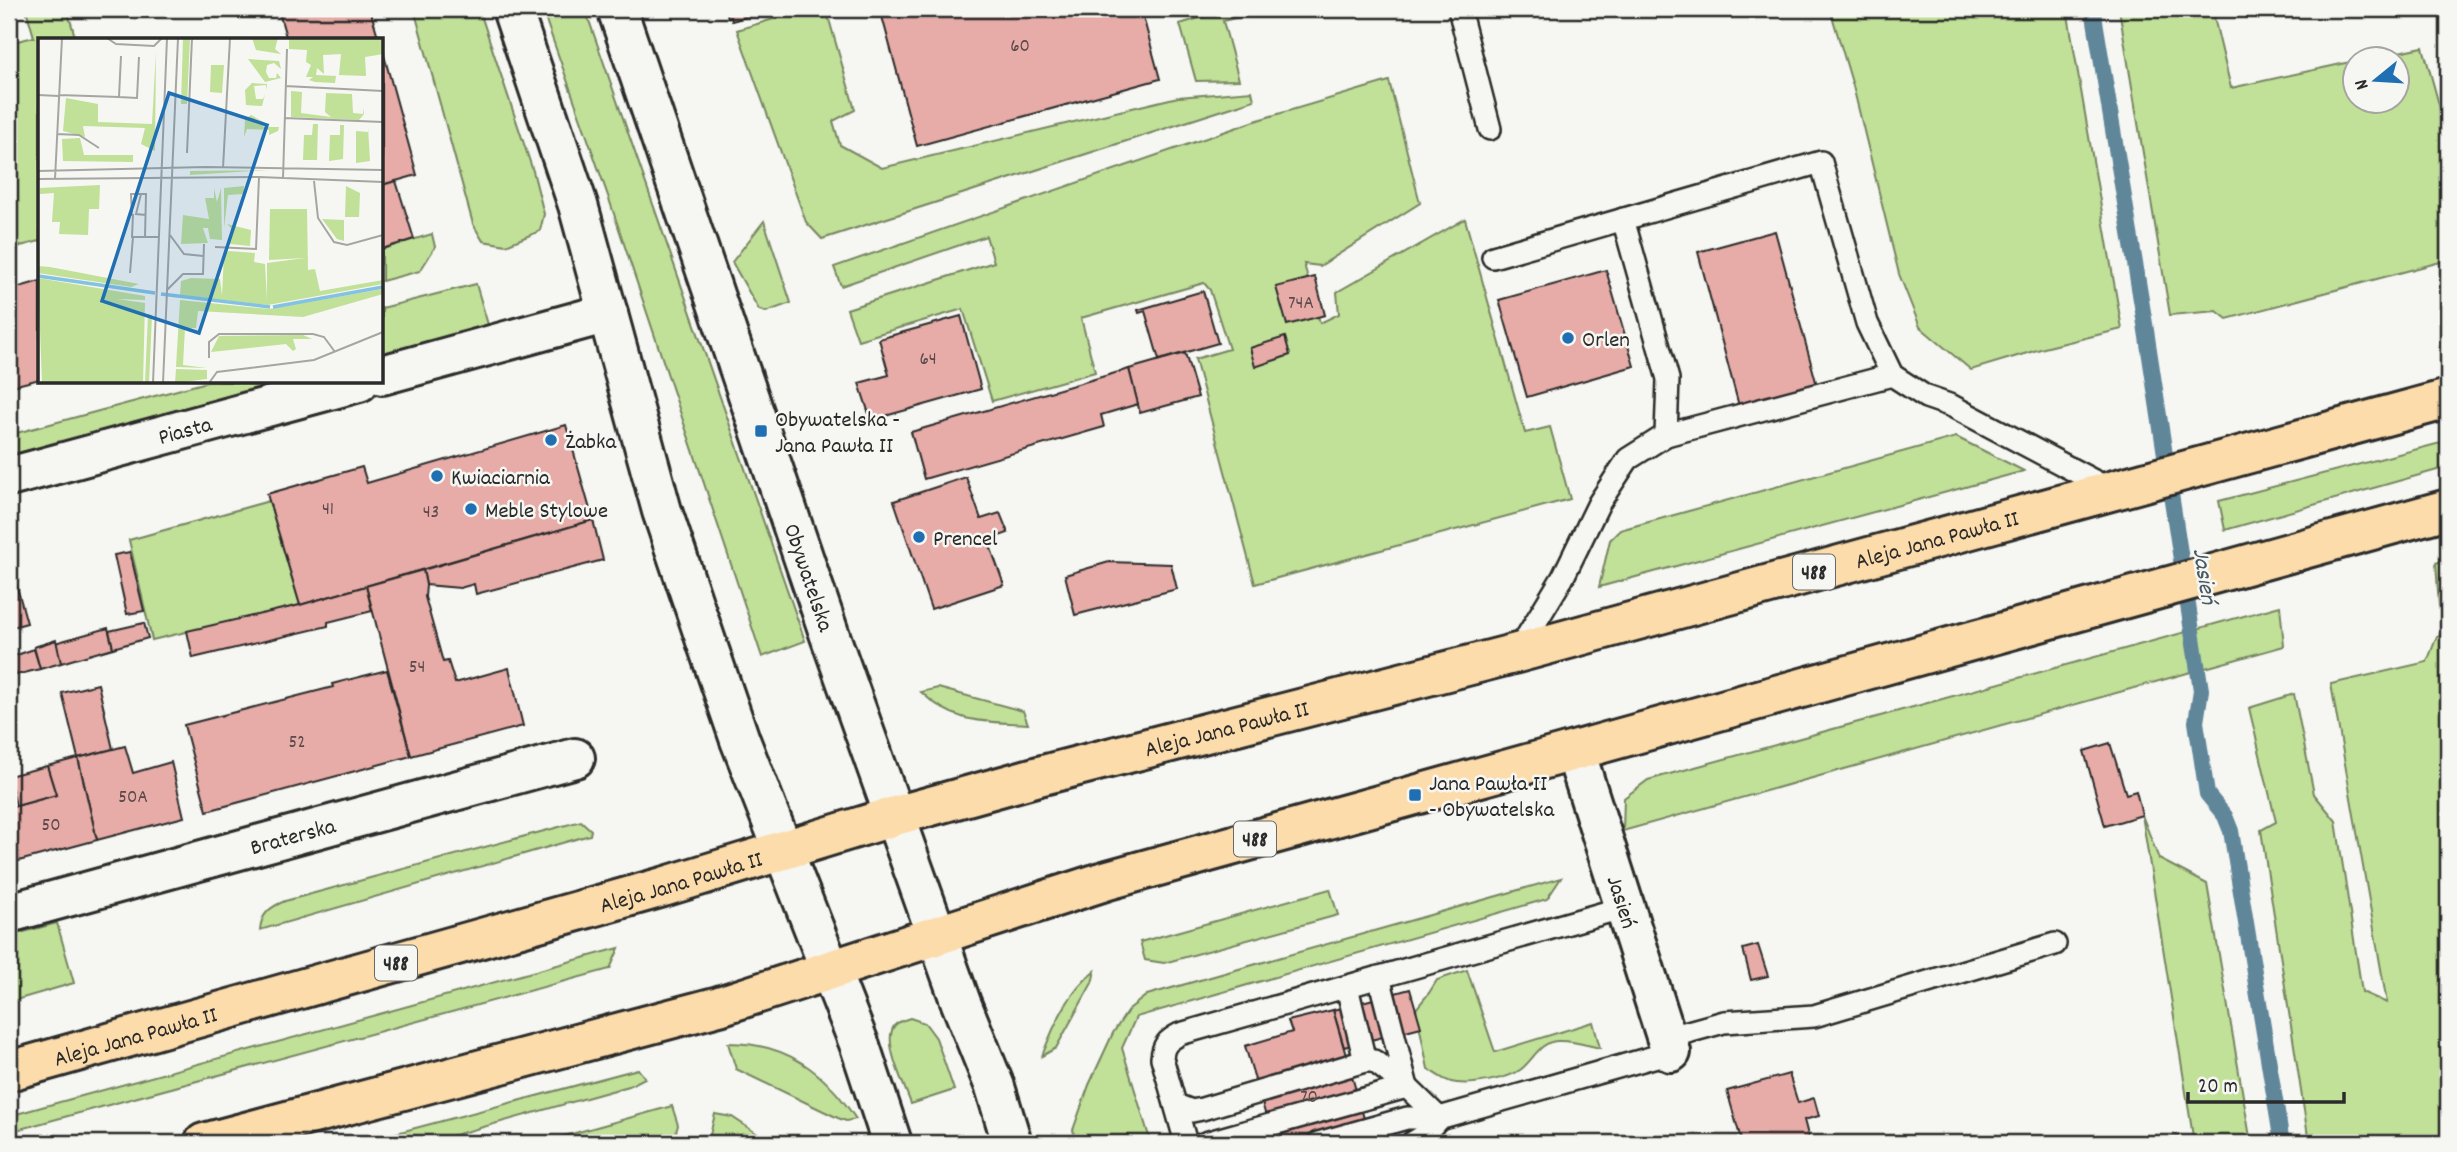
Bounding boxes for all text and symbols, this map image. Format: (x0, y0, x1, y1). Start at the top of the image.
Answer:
house number: 60 (1010, 34, 1030, 61)
inset map (38, 38, 383, 383)
north arrow (2342, 46, 2412, 116)
text: N (2349, 76, 2377, 93)
house number: 74A (1288, 291, 1314, 318)
place label: Orlen (1582, 325, 1630, 358)
marker: Orlen (1560, 330, 1576, 346)
house number: 64 (919, 347, 937, 374)
place label: Obywatelska - Jana Pawła II (775, 405, 900, 464)
street label: Piasta (155, 409, 217, 456)
marker: Obywatelska - Jana Pawła II (753, 423, 769, 439)
place label: Żabka (565, 427, 617, 460)
marker: Żabka (543, 432, 559, 448)
place label: Kwiaciarnia (451, 463, 551, 496)
marker: Kwiaciarnia (429, 468, 445, 484)
place label: Meble Stylowe (485, 496, 608, 529)
house number: 41 (322, 497, 334, 524)
house number: 43 (423, 500, 439, 527)
marker: Meble Stylowe (463, 501, 479, 517)
street label: Aleja Jana Pawła II (1852, 504, 2023, 580)
street label: Obywatelska (773, 520, 841, 638)
place label: Prencel (933, 524, 998, 557)
marker: Prencel (911, 529, 927, 545)
water label: Jasień (2182, 546, 2225, 610)
road number: 488 (1793, 554, 1835, 590)
house number: 54 (409, 655, 425, 682)
street label: Aleja Jana Pawła II (1142, 694, 1313, 768)
house number: 52 (288, 730, 306, 757)
place label: Jana Pawła II - Obywatelska (1429, 769, 1555, 828)
house number: 50A (118, 785, 148, 812)
marker: Jana Pawła II - Obywatelska (1407, 787, 1423, 803)
street label: Braterska (247, 811, 341, 866)
house number: 50 (41, 813, 61, 840)
road number: 488 (1234, 822, 1276, 856)
street label: Aleja Jana Pawła II (596, 844, 767, 924)
street label: Jasień (1596, 872, 1644, 933)
road number: 488 (375, 946, 417, 981)
street label: Aleja Jana Pawła II (51, 1000, 222, 1078)
scale bar (2188, 1061, 2343, 1105)
text: 20 m (2198, 1073, 2238, 1103)
house number: 70 (1300, 1085, 1318, 1112)

